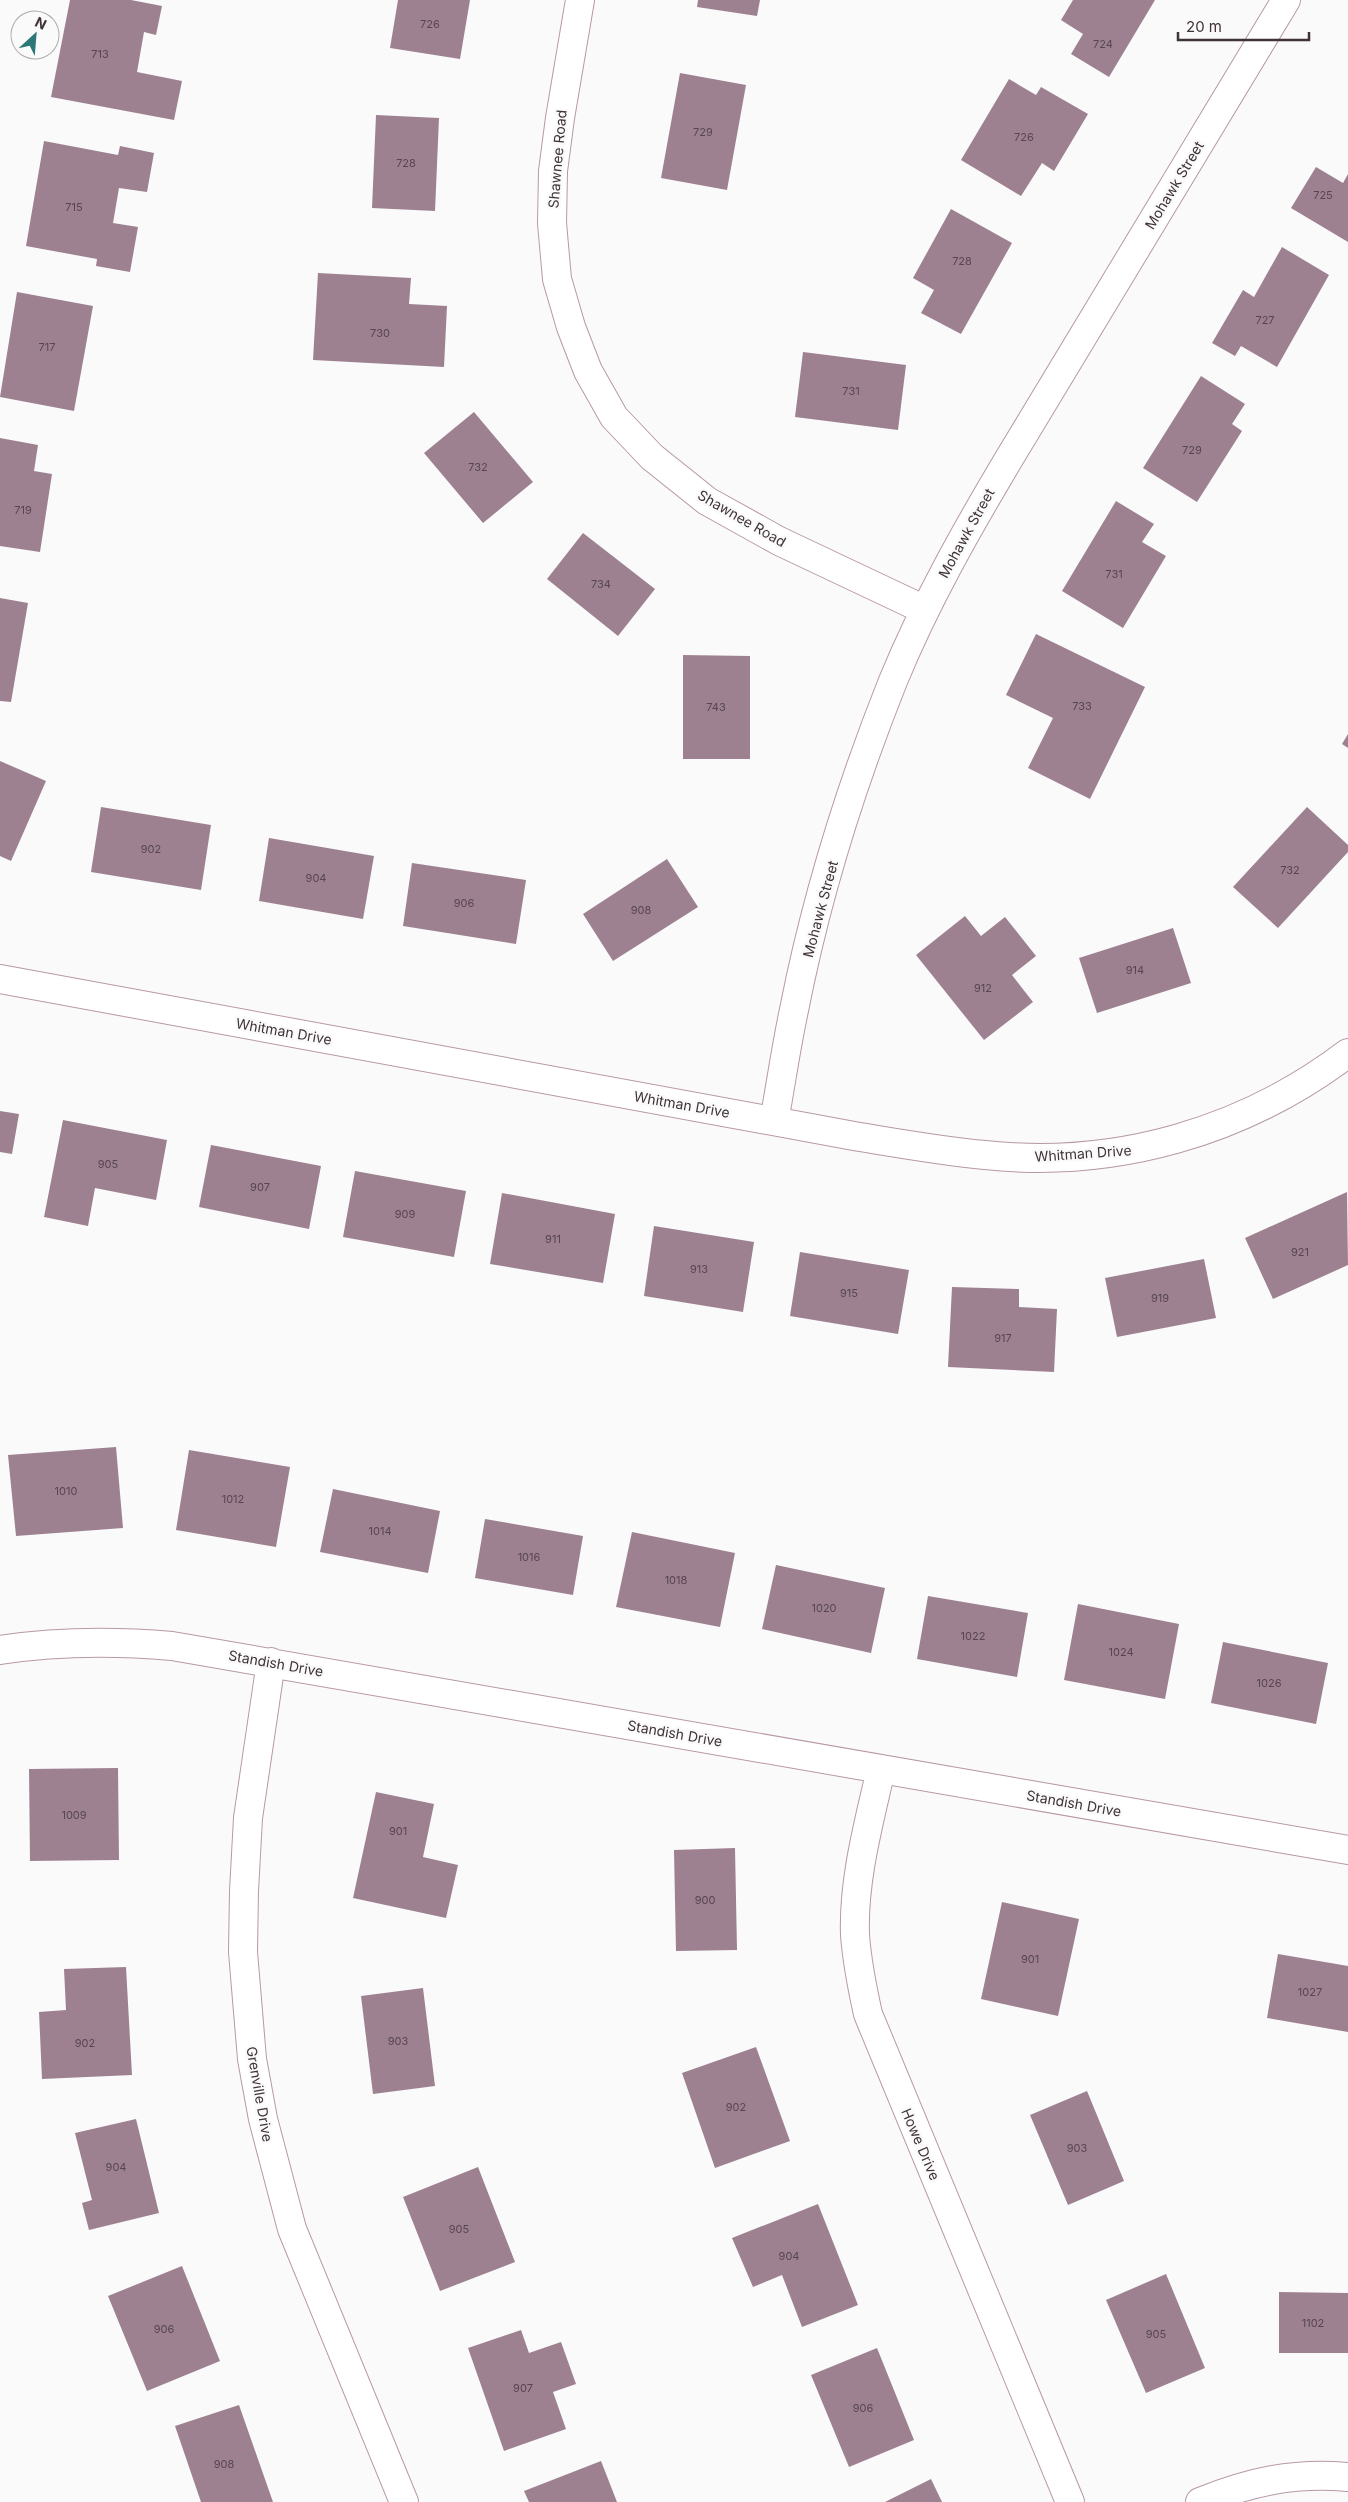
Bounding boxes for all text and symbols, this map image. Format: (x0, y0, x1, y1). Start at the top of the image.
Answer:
north arrow (10, 10, 60, 60)
scale bar (1178, 10, 1309, 42)
text: N (32, 13, 49, 33)
house number: 726 (420, 17, 440, 31)
text: 20 m (1186, 17, 1222, 36)
house number: 724 (1093, 37, 1113, 51)
house number: 713 (91, 47, 109, 61)
street label: Shawnee Road (544, 109, 570, 209)
house number: 729 (693, 125, 713, 139)
house number: 726 (1014, 130, 1034, 144)
street label: Mohawk Street (1141, 138, 1207, 232)
house number: 728 (396, 156, 416, 170)
house number: 725 (1313, 188, 1333, 202)
house number: 715 (65, 200, 83, 214)
house number: 728 (952, 254, 972, 268)
house number: 727 (1255, 313, 1275, 327)
house number: 730 (370, 326, 390, 340)
house number: 717 (39, 340, 55, 354)
house number: 731 (842, 384, 860, 398)
house number: 729 (1182, 443, 1202, 457)
house number: 732 (468, 460, 488, 474)
street label: Mohawk Street (934, 485, 998, 581)
street label: Shawnee Road (695, 486, 789, 550)
house number: 719 (14, 503, 32, 517)
house number: 731 (1105, 567, 1123, 581)
house number: 734 (591, 577, 611, 591)
house number: 733 (1072, 699, 1092, 713)
house number: 743 (706, 700, 726, 714)
house number: 902 (141, 842, 161, 856)
street label: Mohawk Street (799, 858, 841, 959)
house number: 732 (1280, 863, 1300, 877)
house number: 904 (306, 871, 326, 885)
house number: 906 (454, 896, 474, 910)
house number: 908 (631, 903, 651, 917)
house number: 914 (1126, 963, 1144, 977)
house number: 912 (974, 981, 992, 995)
street label: Whitman Drive (235, 1014, 333, 1048)
street label: Whitman Drive (633, 1087, 731, 1121)
street label: Whitman Drive (1034, 1141, 1132, 1165)
house number: 905 (98, 1157, 119, 1171)
house number: 907 (250, 1180, 270, 1194)
house number: 909 (395, 1207, 415, 1221)
house number: 911 (545, 1232, 561, 1246)
house number: 921 (1291, 1245, 1309, 1259)
house number: 913 (690, 1262, 708, 1276)
house number: 915 (840, 1286, 858, 1300)
house number: 919 (1151, 1291, 1169, 1305)
house number: 917 (994, 1331, 1012, 1345)
house number: 1010 (55, 1484, 77, 1498)
house number: 1012 (222, 1492, 244, 1506)
house number: 1014 (369, 1524, 392, 1538)
house number: 1016 (518, 1550, 541, 1564)
house number: 1018 (665, 1573, 688, 1587)
house number: 1020 (811, 1601, 837, 1615)
house number: 1022 (961, 1629, 985, 1643)
house number: 1024 (1108, 1645, 1134, 1659)
street label: Standish Drive (227, 1646, 325, 1680)
house number: 1026 (1257, 1676, 1282, 1690)
street label: Standish Drive (626, 1716, 724, 1750)
street label: Standish Drive (1025, 1786, 1123, 1820)
house number: 1009 (61, 1808, 87, 1822)
house number: 901 (389, 1824, 407, 1838)
house number: 900 (695, 1893, 715, 1907)
house number: 901 (1021, 1952, 1039, 1966)
house number: 1027 (1298, 1985, 1322, 1999)
house number: 903 (388, 2034, 408, 2048)
house number: 902 (75, 2036, 95, 2050)
street label: Grenville Drive (243, 2045, 277, 2143)
house number: 902 (726, 2100, 746, 2114)
street label: Howe Drive (898, 2105, 944, 2183)
house number: 903 (1067, 2141, 1087, 2155)
house number: 904 (106, 2160, 126, 2174)
house number: 905 (449, 2222, 470, 2236)
house number: 904 (779, 2249, 799, 2263)
house number: 1102 (1302, 2316, 1324, 2330)
house number: 906 (154, 2322, 174, 2336)
house number: 905 (1146, 2327, 1167, 2341)
house number: 907 (513, 2381, 533, 2395)
house number: 906 (853, 2401, 873, 2415)
house number: 908 (214, 2457, 234, 2471)

